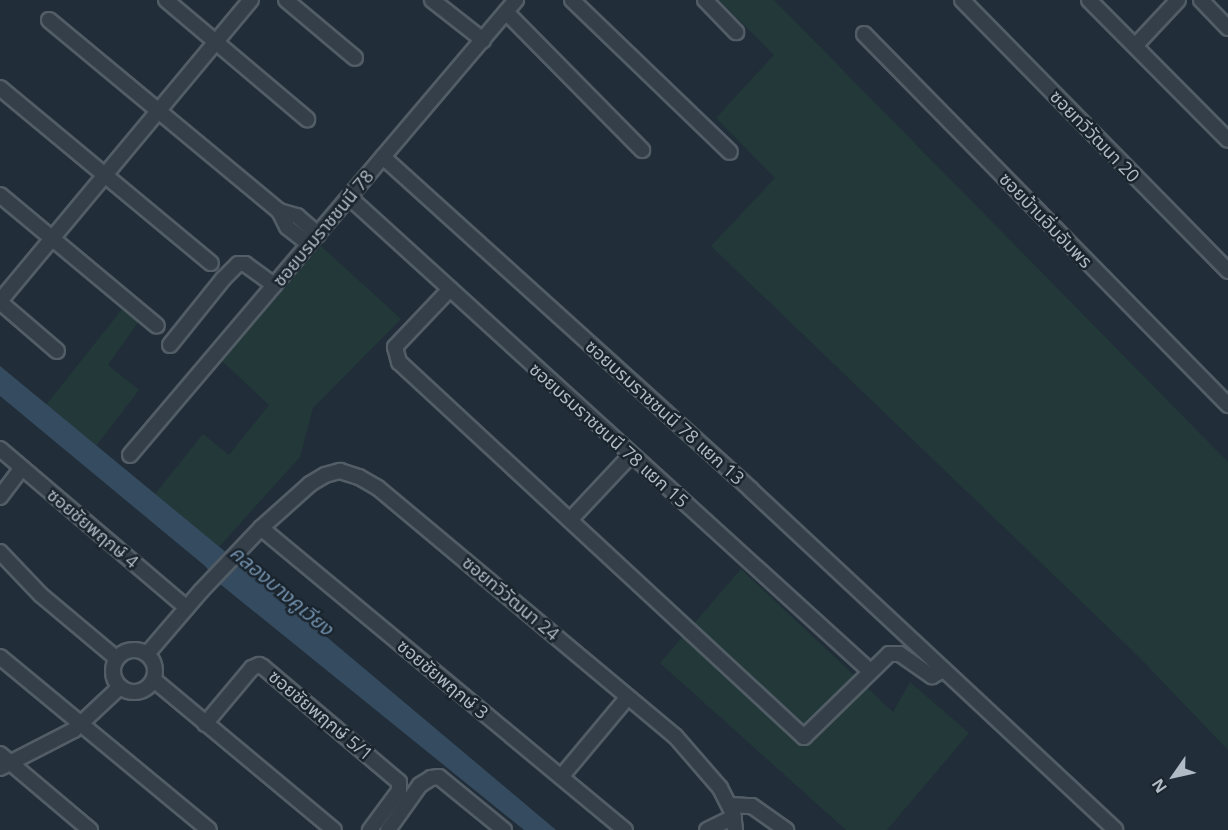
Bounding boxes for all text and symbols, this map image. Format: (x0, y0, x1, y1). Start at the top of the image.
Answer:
street label: ซอยทวีวัฒนา 20 (1046, 85, 1144, 187)
street label: ซอยบรมราชชนนี 78 (268, 166, 378, 290)
street label: ซอยบ้านอิ่มอัมพร (995, 168, 1097, 272)
street label: ซอยบรมราชชนนี 78 แยก 13 (581, 335, 749, 489)
street label: ซอยบรมราชชนนี 78 แยก 15 (525, 358, 693, 512)
street label: ซอยชัยพฤกษ์ 4 (43, 484, 143, 572)
water label: คลองบางคูเวียง (226, 540, 338, 640)
street label: ซอยทวีวัฒนา 24 (458, 551, 564, 645)
street label: ซอยชัยพฤกษ์ 3 (393, 635, 493, 723)
street label: ซอยชัยพฤกษ์ 5/1 (265, 665, 377, 765)
north arrow (1144, 746, 1204, 806)
text: N (1146, 775, 1172, 798)

